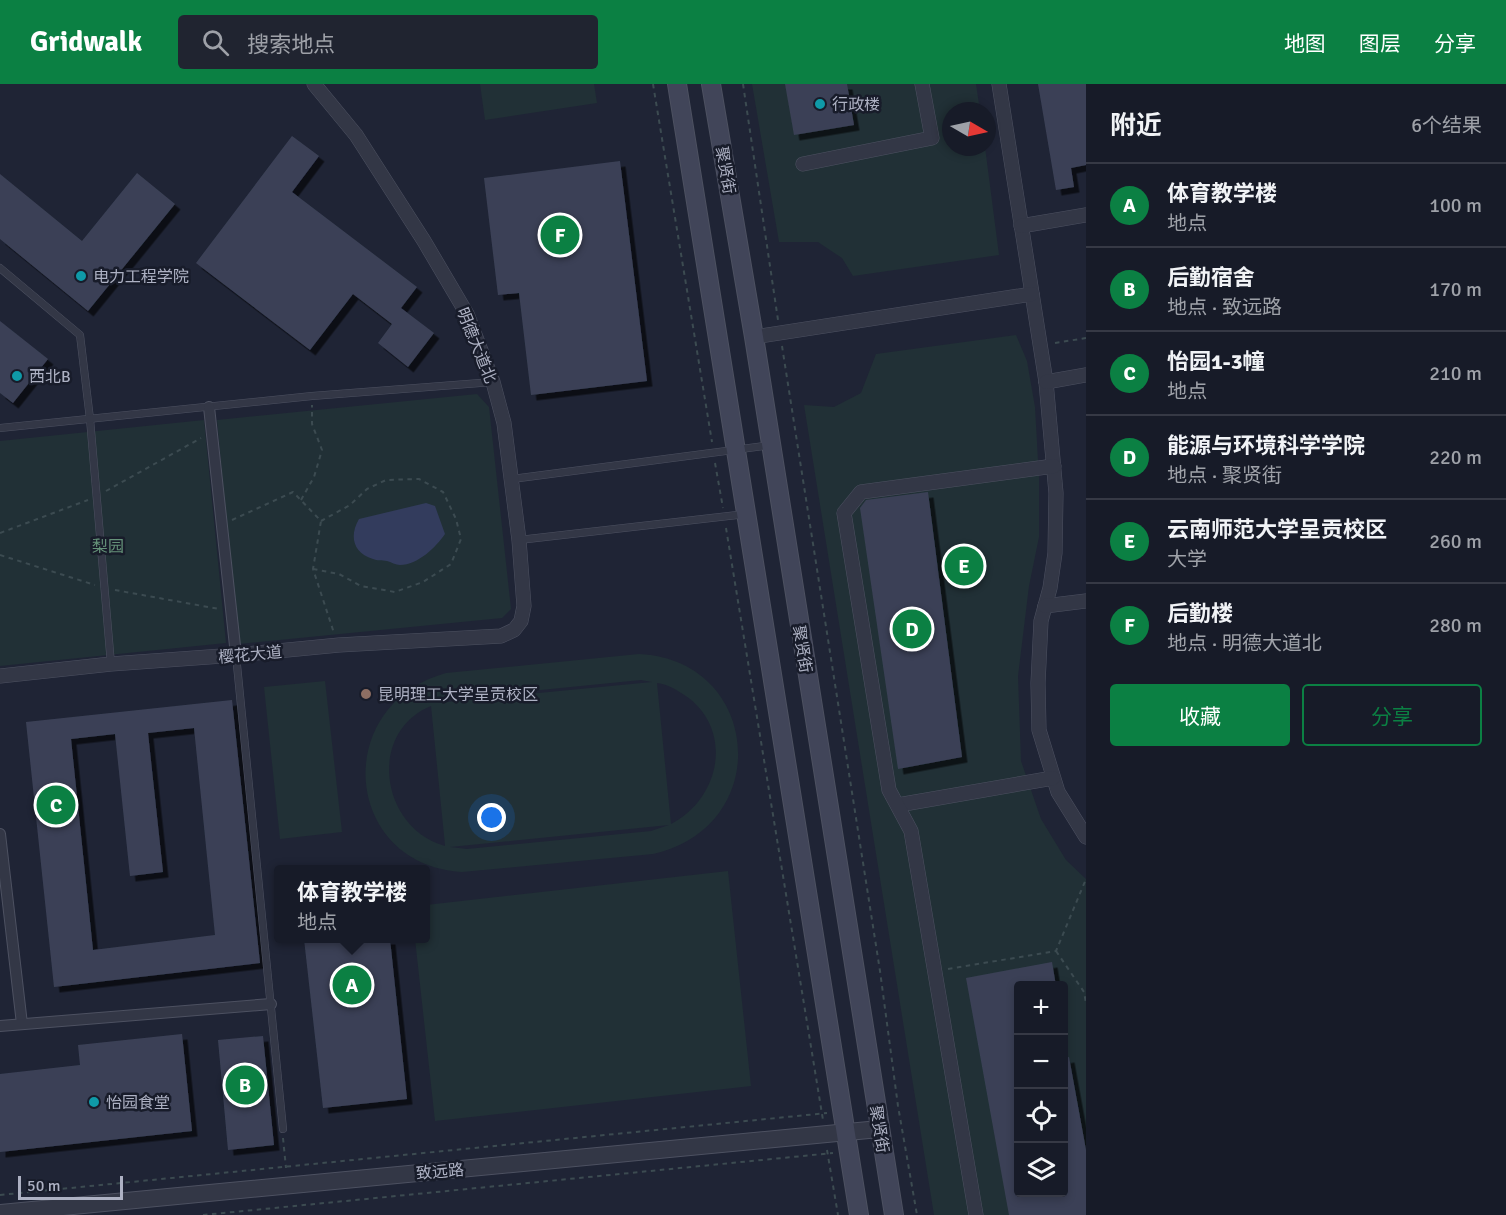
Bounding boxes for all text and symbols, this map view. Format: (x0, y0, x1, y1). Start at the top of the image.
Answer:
search box (178, 15, 598, 69)
text: Gridwalk (30, 25, 142, 59)
icon: search (199, 26, 232, 59)
text: 搜索地点 (247, 31, 335, 58)
text: 地图 (1284, 31, 1326, 57)
text: 图层 (1359, 31, 1401, 57)
text: 分享 (1434, 31, 1476, 57)
place label: 行政楼 (832, 95, 880, 115)
marker: 行政楼 (813, 97, 827, 111)
north arrow (942, 102, 996, 156)
text: 附近 (1110, 110, 1162, 142)
text: 6个结果 (1411, 113, 1482, 138)
street label: 聚贤街 (711, 145, 739, 196)
text: 体育教学楼 (1167, 180, 1277, 207)
text: A (1123, 193, 1136, 218)
text: 100 m (1429, 193, 1482, 218)
text: 地点 (1167, 211, 1207, 236)
pin: F (540, 212, 580, 258)
text: 后勤宿舍 (1167, 264, 1255, 291)
place label: 电力工程学院 (93, 267, 189, 287)
marker: 电力工程学院 (74, 269, 88, 283)
text: B (1123, 277, 1136, 302)
text: 170 m (1429, 277, 1482, 302)
text: 地点 · 致远路 (1167, 295, 1282, 320)
street label: 明德大道北 (452, 305, 500, 386)
text: 怡园1-3幢 (1167, 348, 1265, 375)
text: C (1123, 361, 1136, 386)
text: 210 m (1429, 361, 1482, 386)
place label: 西北B (29, 367, 71, 387)
marker: 西北B (10, 369, 24, 383)
text: 地点 (1167, 379, 1207, 404)
text: 能源与环境科学学院 (1167, 432, 1365, 459)
text: D (1123, 445, 1136, 470)
text: 220 m (1429, 445, 1482, 470)
text: 地点 · 聚贤街 (1167, 463, 1282, 488)
text: 云南师范大学呈贡校区 (1167, 516, 1387, 543)
text: E (1124, 529, 1135, 554)
text: 260 m (1429, 529, 1482, 554)
park label: 梨园 (92, 537, 124, 557)
pin: E (944, 544, 984, 588)
text: 大学 (1167, 547, 1207, 572)
text: 后勤楼 (1167, 600, 1233, 627)
pin: D (892, 606, 932, 652)
text: F (1124, 613, 1135, 638)
text: 280 m (1429, 613, 1482, 638)
street label: 聚贤街 (788, 624, 816, 674)
text: 地点 · 明德大道北 (1167, 631, 1322, 656)
street label: 樱花大道 (217, 642, 283, 668)
button: 收藏 (1110, 684, 1290, 746)
button: 分享 (1302, 684, 1482, 746)
place label: 昆明理工大学呈贡校区 (378, 685, 538, 705)
marker: 昆明理工大学呈贡校区 (359, 687, 373, 701)
pin: C (36, 782, 76, 828)
your location (477, 803, 506, 832)
popup (274, 865, 430, 943)
text: 体育教学楼 (297, 879, 407, 906)
text: 地点 (297, 910, 337, 935)
pin: A (332, 962, 372, 1008)
map controls (1014, 981, 1068, 1197)
button: + (1014, 981, 1068, 1035)
button: − (1014, 1035, 1068, 1089)
pin: B (226, 1062, 264, 1108)
button: locate (1014, 1089, 1068, 1143)
place label: 怡园食堂 (106, 1093, 170, 1113)
marker: 怡园食堂 (87, 1095, 101, 1109)
street label: 聚贤街 (865, 1104, 893, 1154)
button: layers (1014, 1143, 1068, 1197)
street label: 致远路 (415, 1160, 465, 1184)
scale bar (18, 1173, 123, 1200)
text: 50 m (27, 1176, 61, 1196)

